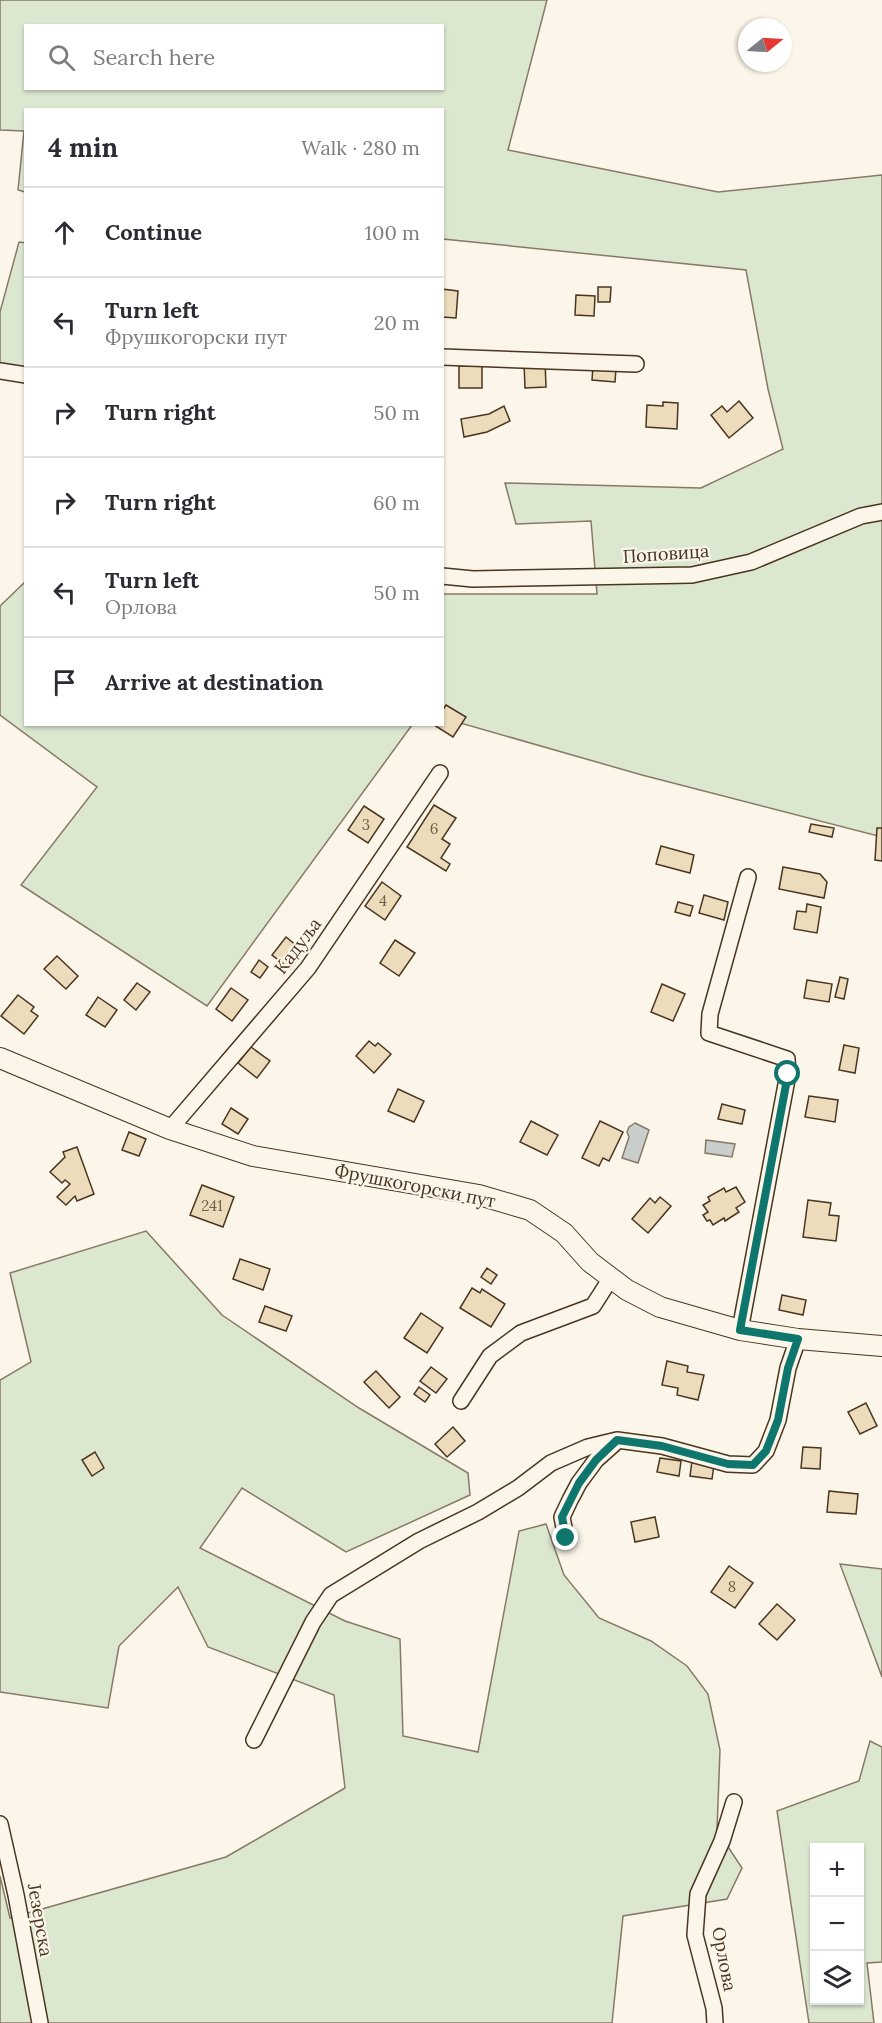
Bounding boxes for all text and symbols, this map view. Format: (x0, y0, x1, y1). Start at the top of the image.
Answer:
north arrow (738, 18, 792, 72)
search box (24, 24, 444, 90)
icon: search (45, 41, 78, 74)
text: Search here (93, 43, 215, 71)
text: 4 min (48, 131, 118, 164)
text: Walk · 280 m (301, 135, 420, 160)
icon: ahead (48, 216, 81, 249)
text: Continue (105, 218, 202, 246)
text: 100 m (365, 220, 420, 245)
text: Turn left (105, 296, 199, 324)
icon: left (48, 306, 81, 339)
text: 20 m (374, 310, 420, 335)
text: Фрушкогорски пут (105, 324, 287, 349)
icon: right (48, 396, 81, 429)
text: Turn right (105, 398, 216, 426)
text: 50 m (374, 400, 420, 425)
icon: right (48, 486, 81, 519)
text: Turn right (105, 488, 216, 516)
text: 60 m (373, 490, 420, 515)
street label: Поповица (622, 539, 710, 568)
text: Turn left (105, 566, 199, 594)
icon: left (48, 576, 81, 609)
text: 50 m (374, 580, 420, 605)
text: Орлова (105, 594, 177, 619)
icon: arrive (48, 666, 81, 699)
text: Arrive at destination (105, 668, 323, 696)
house number: 3 (362, 815, 370, 834)
house number: 6 (430, 819, 438, 838)
house number: 4 (379, 891, 387, 910)
street label: Кадуља (269, 913, 326, 978)
route start (774, 1060, 800, 1086)
street label: Фрушкогорски пут (333, 1159, 498, 1212)
house number: 241 (201, 1196, 223, 1215)
route end (552, 1524, 578, 1550)
house number: 8 (728, 1577, 736, 1596)
map controls (810, 1843, 864, 2005)
button: + (810, 1843, 864, 1897)
street label: Језерска (23, 1881, 58, 1958)
button: − (810, 1897, 864, 1951)
street label: Орлова (707, 1925, 742, 1993)
button: layers (810, 1951, 864, 2005)

